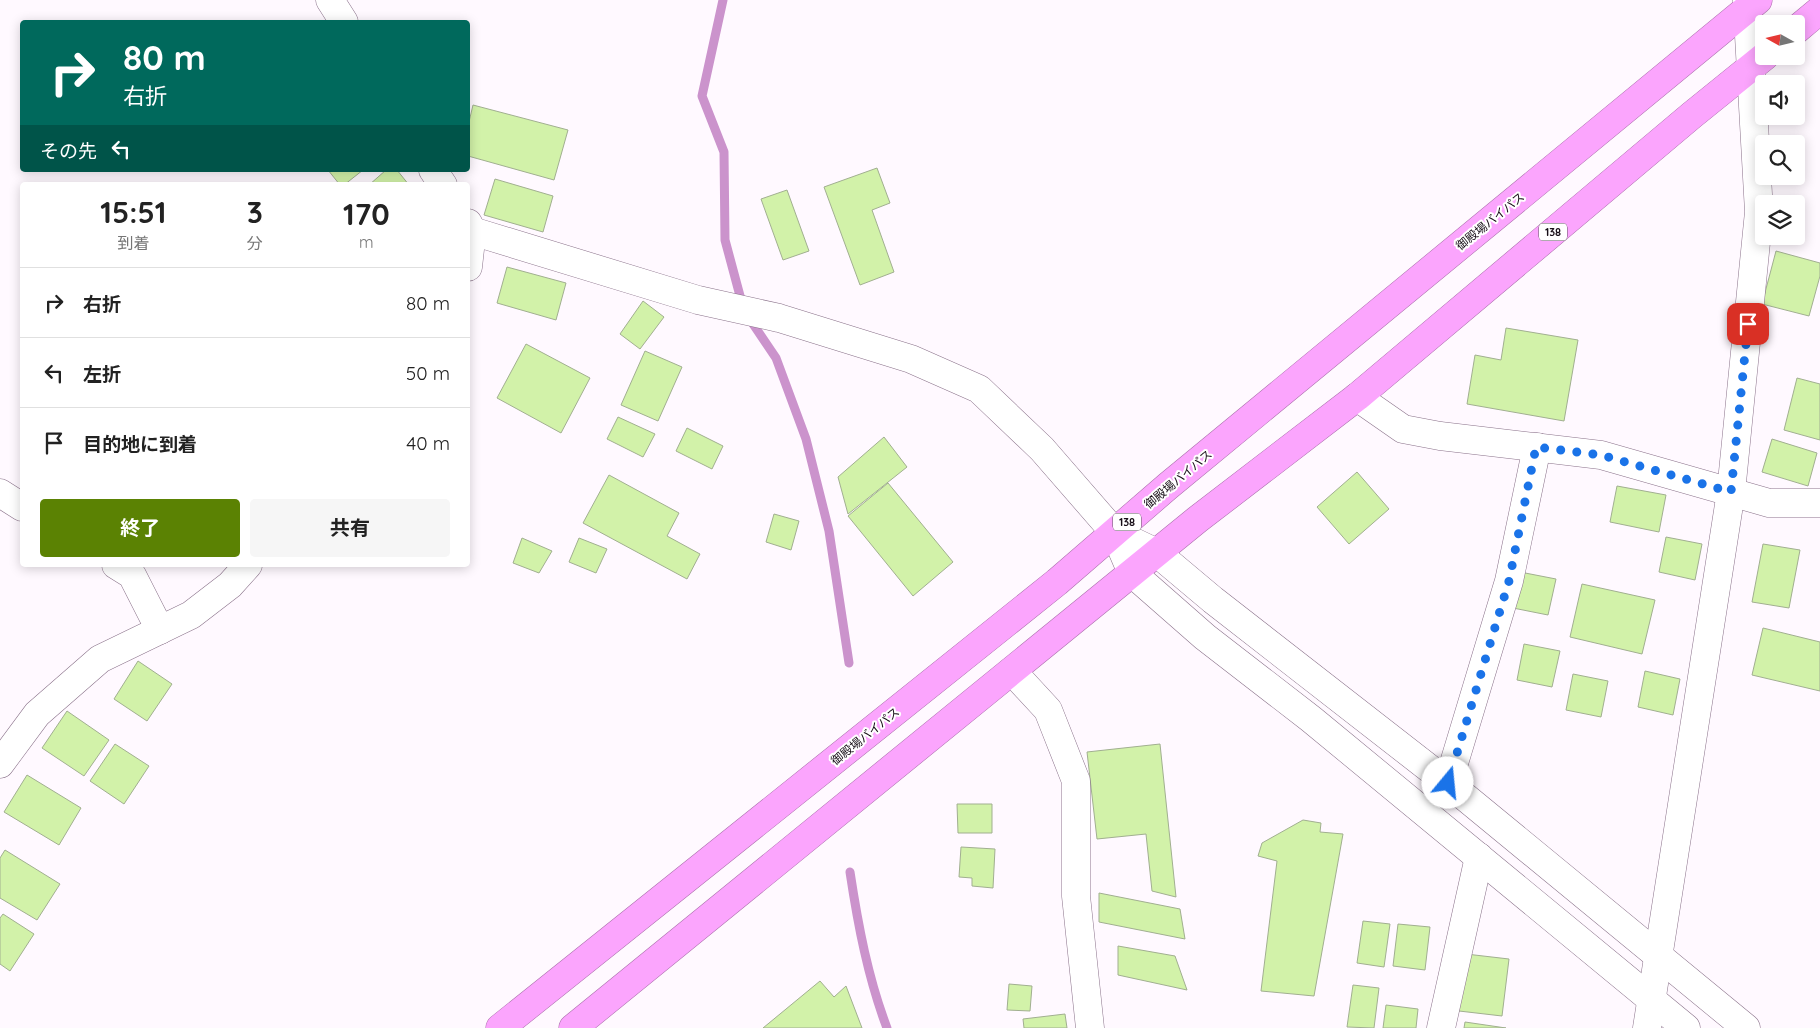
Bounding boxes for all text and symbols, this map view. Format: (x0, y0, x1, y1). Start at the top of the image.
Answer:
north arrow (1755, 15, 1805, 65)
map controls (1755, 15, 1805, 245)
text: 80 m (123, 35, 206, 79)
icon: right (40, 40, 105, 105)
button: sound (1755, 75, 1805, 125)
text: 右折 (123, 82, 167, 110)
icon: left (107, 135, 135, 163)
button: search (1755, 135, 1805, 185)
text: その先 (40, 139, 97, 163)
street label: 御殿場バイパス (1453, 189, 1527, 253)
text: 15:51 (100, 193, 166, 231)
text: 3 (247, 193, 263, 231)
text: 170 (343, 195, 390, 233)
button: layers (1755, 195, 1805, 245)
road number: 138 (1539, 223, 1567, 240)
text: m (359, 232, 374, 252)
text: 到着 (117, 233, 149, 253)
text: 分 (247, 233, 263, 253)
icon: right (40, 289, 68, 317)
text: 80 m (406, 291, 450, 315)
text: 右折 (83, 292, 121, 316)
pin (1727, 303, 1769, 345)
icon: arrive (1734, 310, 1762, 338)
icon: left (40, 359, 68, 387)
text: 50 m (406, 361, 450, 385)
text: 左折 (83, 362, 121, 386)
icon: arrive (40, 429, 68, 457)
text: 40 m (406, 431, 450, 455)
text: 目的地に到着 (83, 432, 197, 456)
street label: 御殿場バイパス (1141, 446, 1215, 512)
button: 終了 (40, 499, 240, 557)
button: 共有 (250, 499, 450, 557)
road number: 138 (1113, 514, 1141, 530)
street label: 御殿場バイパス (828, 704, 902, 768)
position arrow (1421, 756, 1473, 808)

